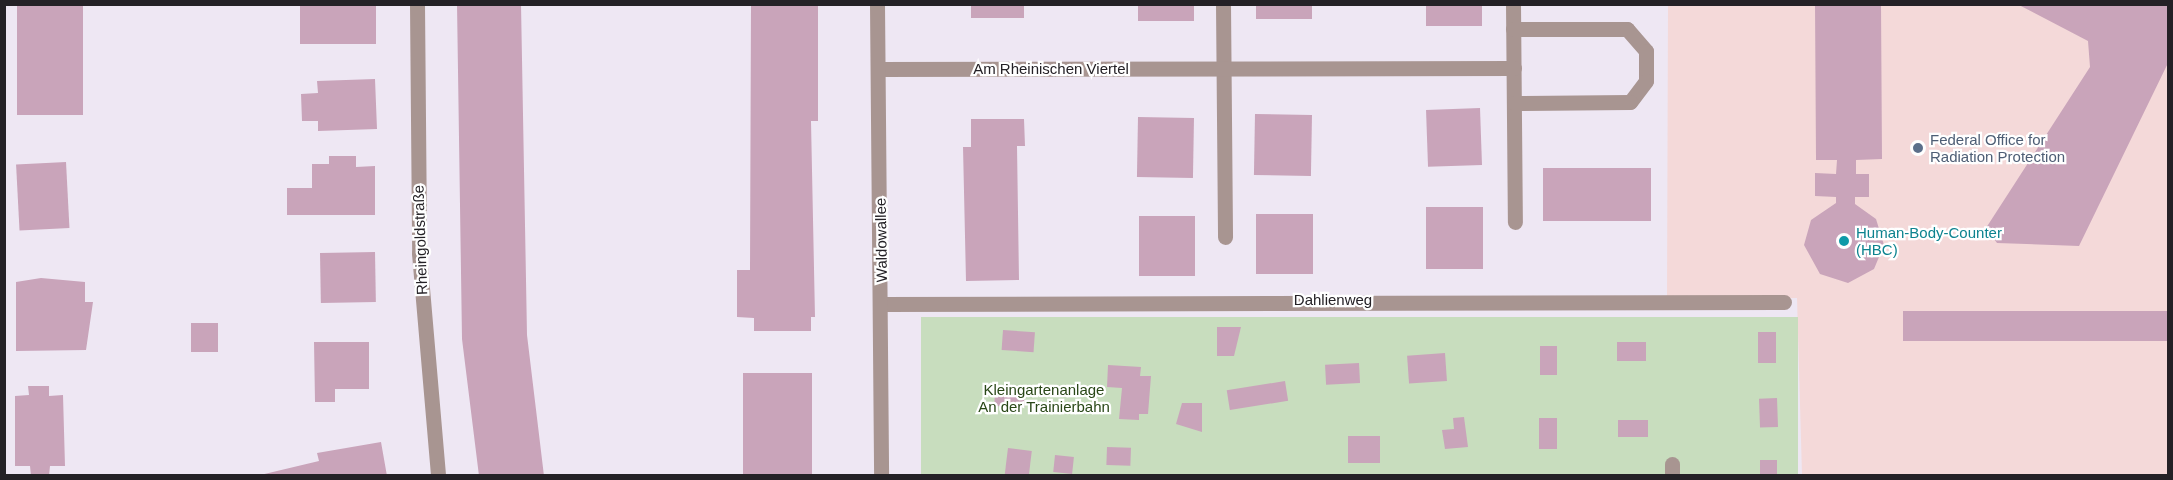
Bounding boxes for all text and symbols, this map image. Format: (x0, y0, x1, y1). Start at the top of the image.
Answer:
street label: Am Rheinischen Viertel (973, 60, 1129, 78)
place label: Federal Office for Radiation Protection (1930, 130, 2065, 165)
marker: Federal Office for Radiation Protection (1911, 141, 1925, 155)
street label: Rheingoldstraße (409, 185, 431, 295)
street label: Waldowallee (871, 198, 891, 282)
place label: Human-Body-Counter (HBC) (1856, 223, 2002, 258)
marker: Human-Body-Counter (HBC) (1837, 234, 1851, 248)
street label: Dahlienweg (1294, 291, 1372, 309)
park label: Kleingartenanlage An der Trainierbahn (978, 380, 1110, 415)

